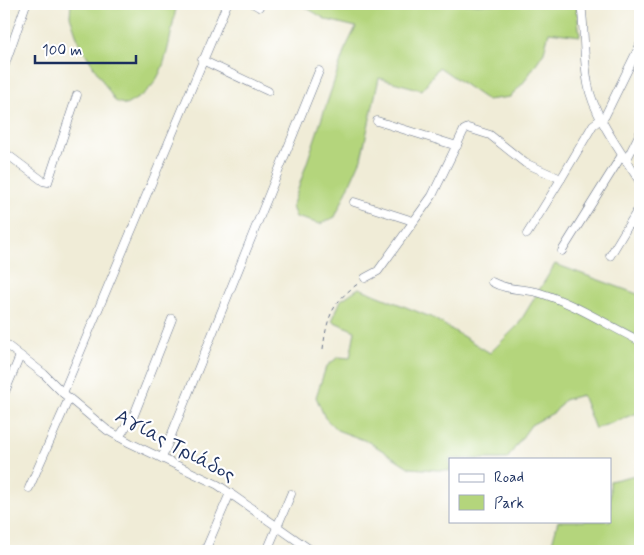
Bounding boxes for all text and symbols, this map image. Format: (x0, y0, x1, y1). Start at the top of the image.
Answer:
scale bar (35, 32, 136, 64)
text: 100 m (42, 41, 82, 61)
street label: Αγίας Τριάδος (110, 403, 240, 489)
legend (449, 458, 612, 522)
text: Road (494, 468, 524, 488)
text: Park (494, 494, 524, 514)

